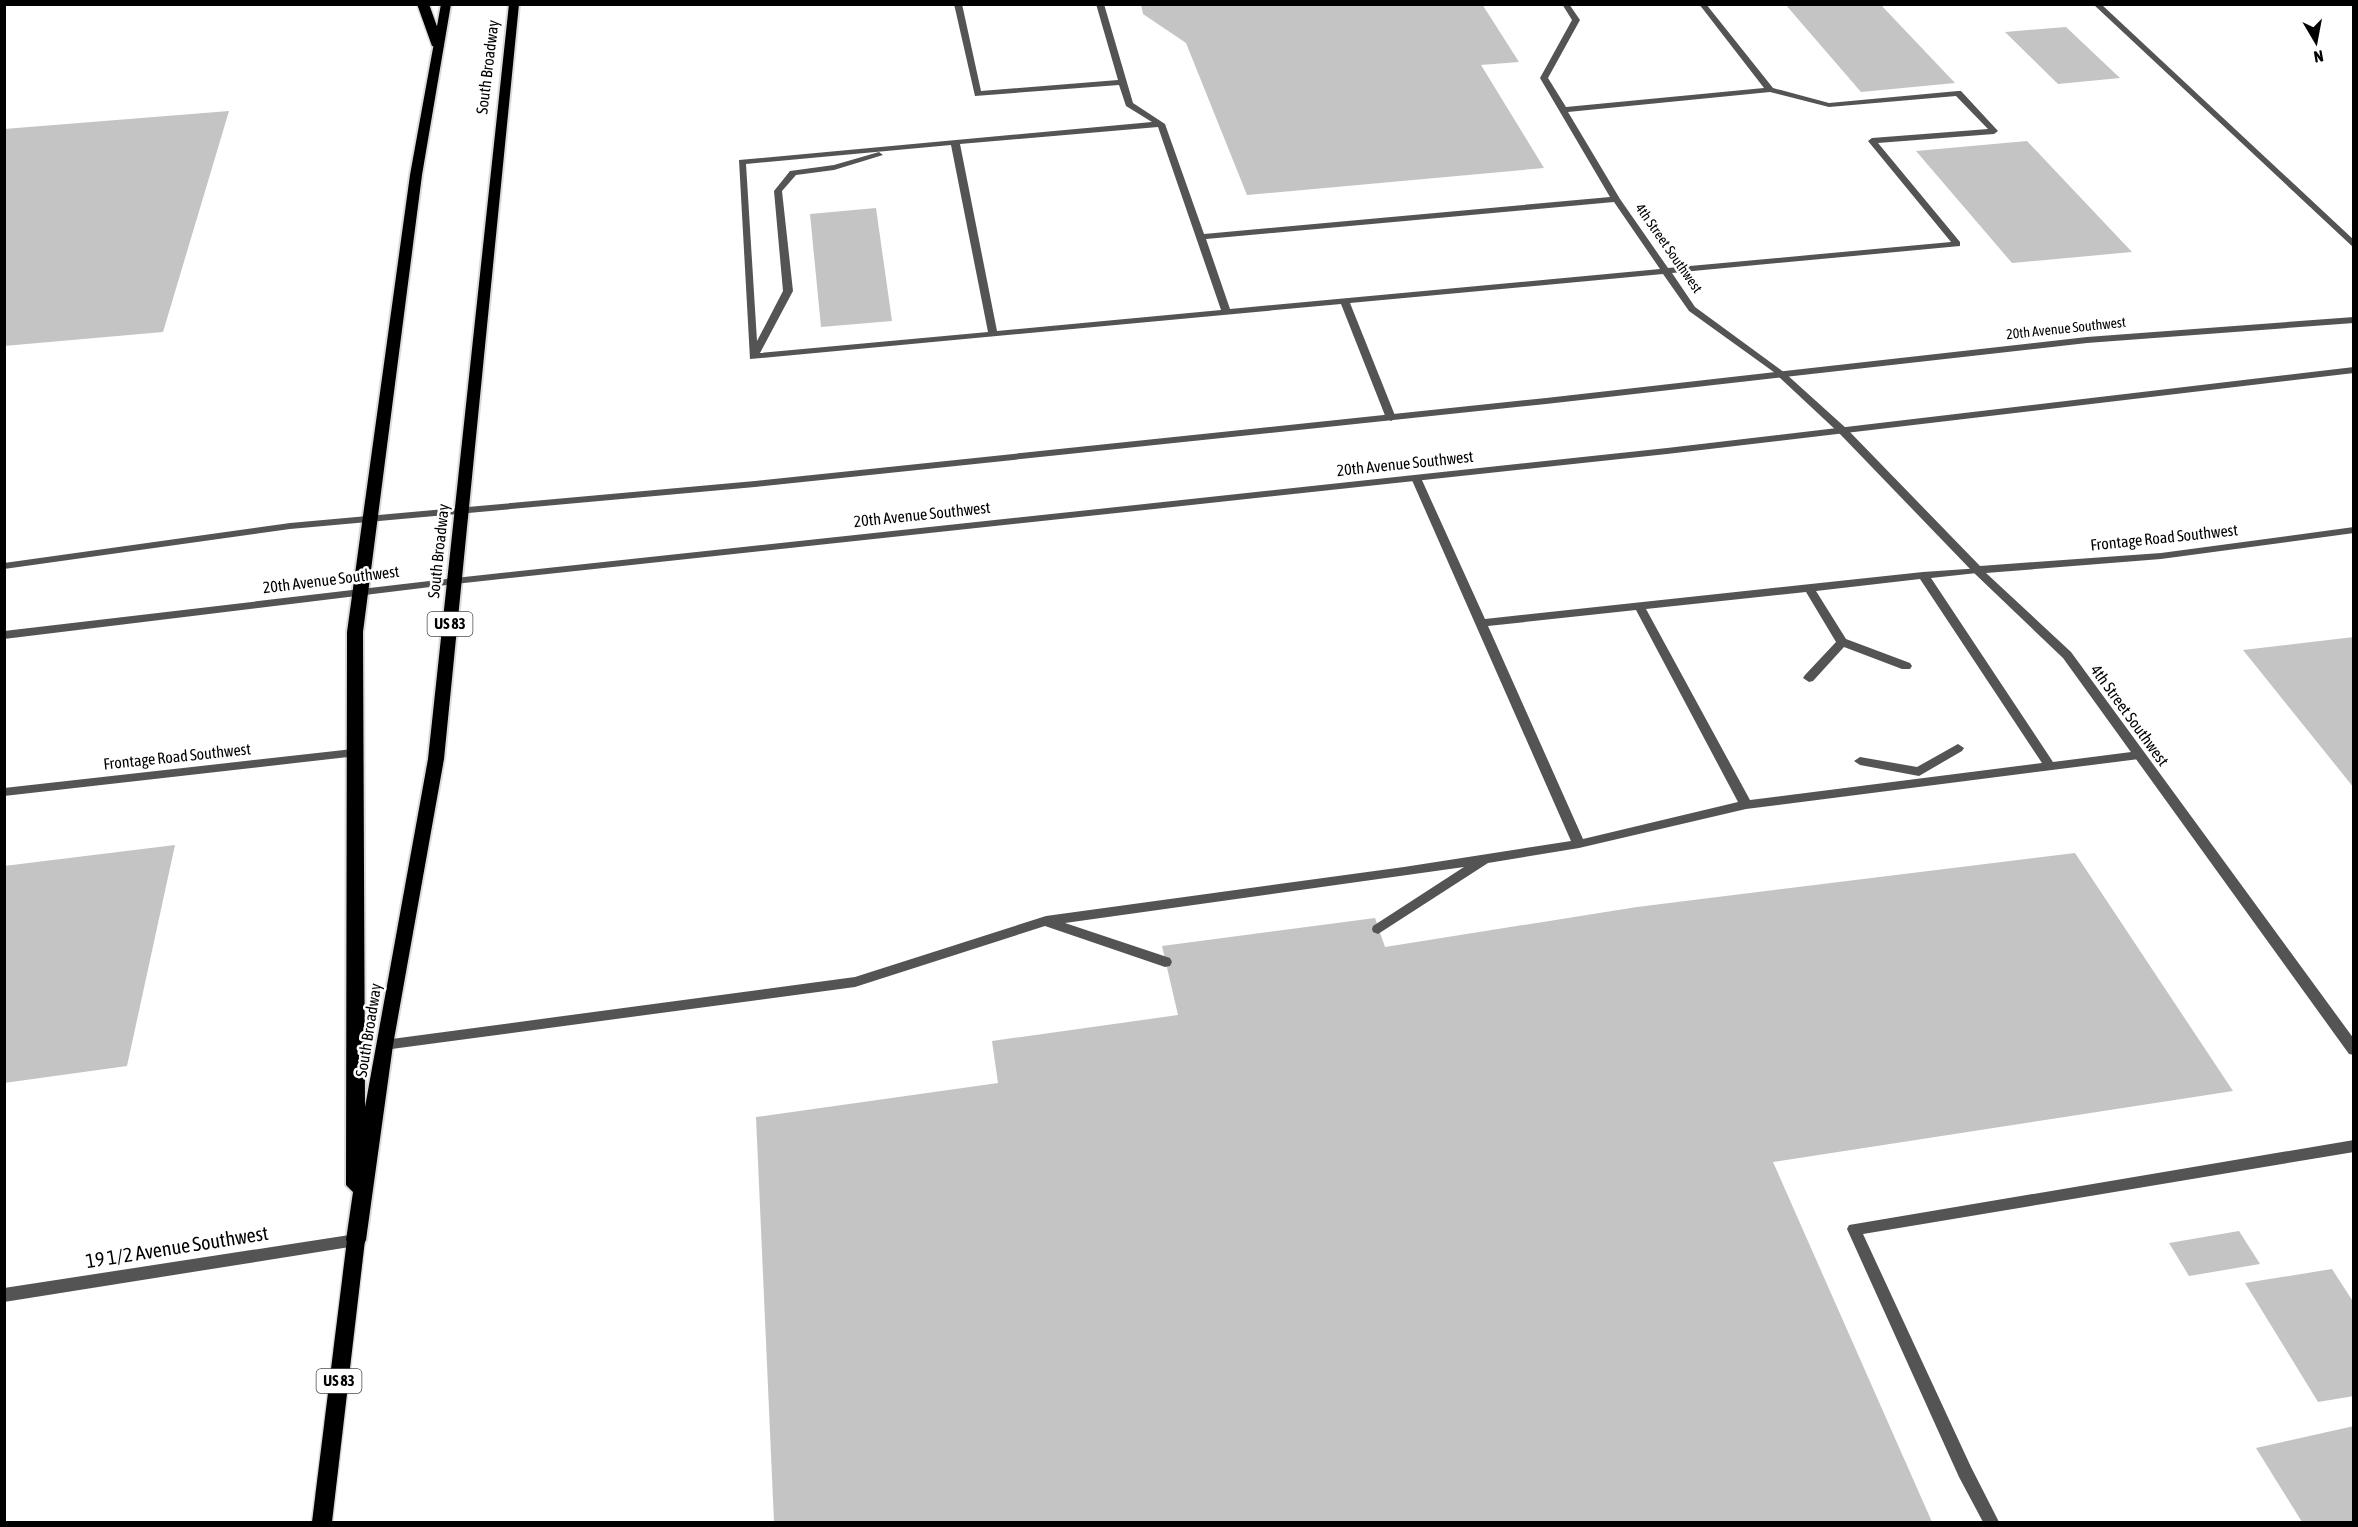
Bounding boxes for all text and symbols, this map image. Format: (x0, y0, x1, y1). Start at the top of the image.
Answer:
north arrow (2286, 12, 2346, 72)
street label: South Broadway (472, 18, 503, 115)
text: N (2312, 47, 2325, 66)
street label: 4th Street Southwest (1632, 200, 1706, 296)
street label: 20th Avenue Southwest (2005, 314, 2127, 342)
street label: 20th Avenue Southwest (1336, 447, 1475, 479)
street label: 20th Avenue Southwest (853, 498, 992, 530)
street label: South Broadway (424, 503, 453, 599)
street label: Frontage Road Southwest (2089, 520, 2239, 555)
street label: 20th Avenue Southwest (262, 562, 401, 596)
road number: US 83 (428, 612, 472, 636)
street label: 4th Street Southwest (2087, 661, 2173, 769)
street label: Frontage Road Southwest (102, 739, 252, 774)
street label: South Broadway (352, 981, 385, 1078)
street label: 19 1/2 Avenue Southwest (84, 1221, 270, 1272)
road number: US 83 (316, 1369, 362, 1393)

